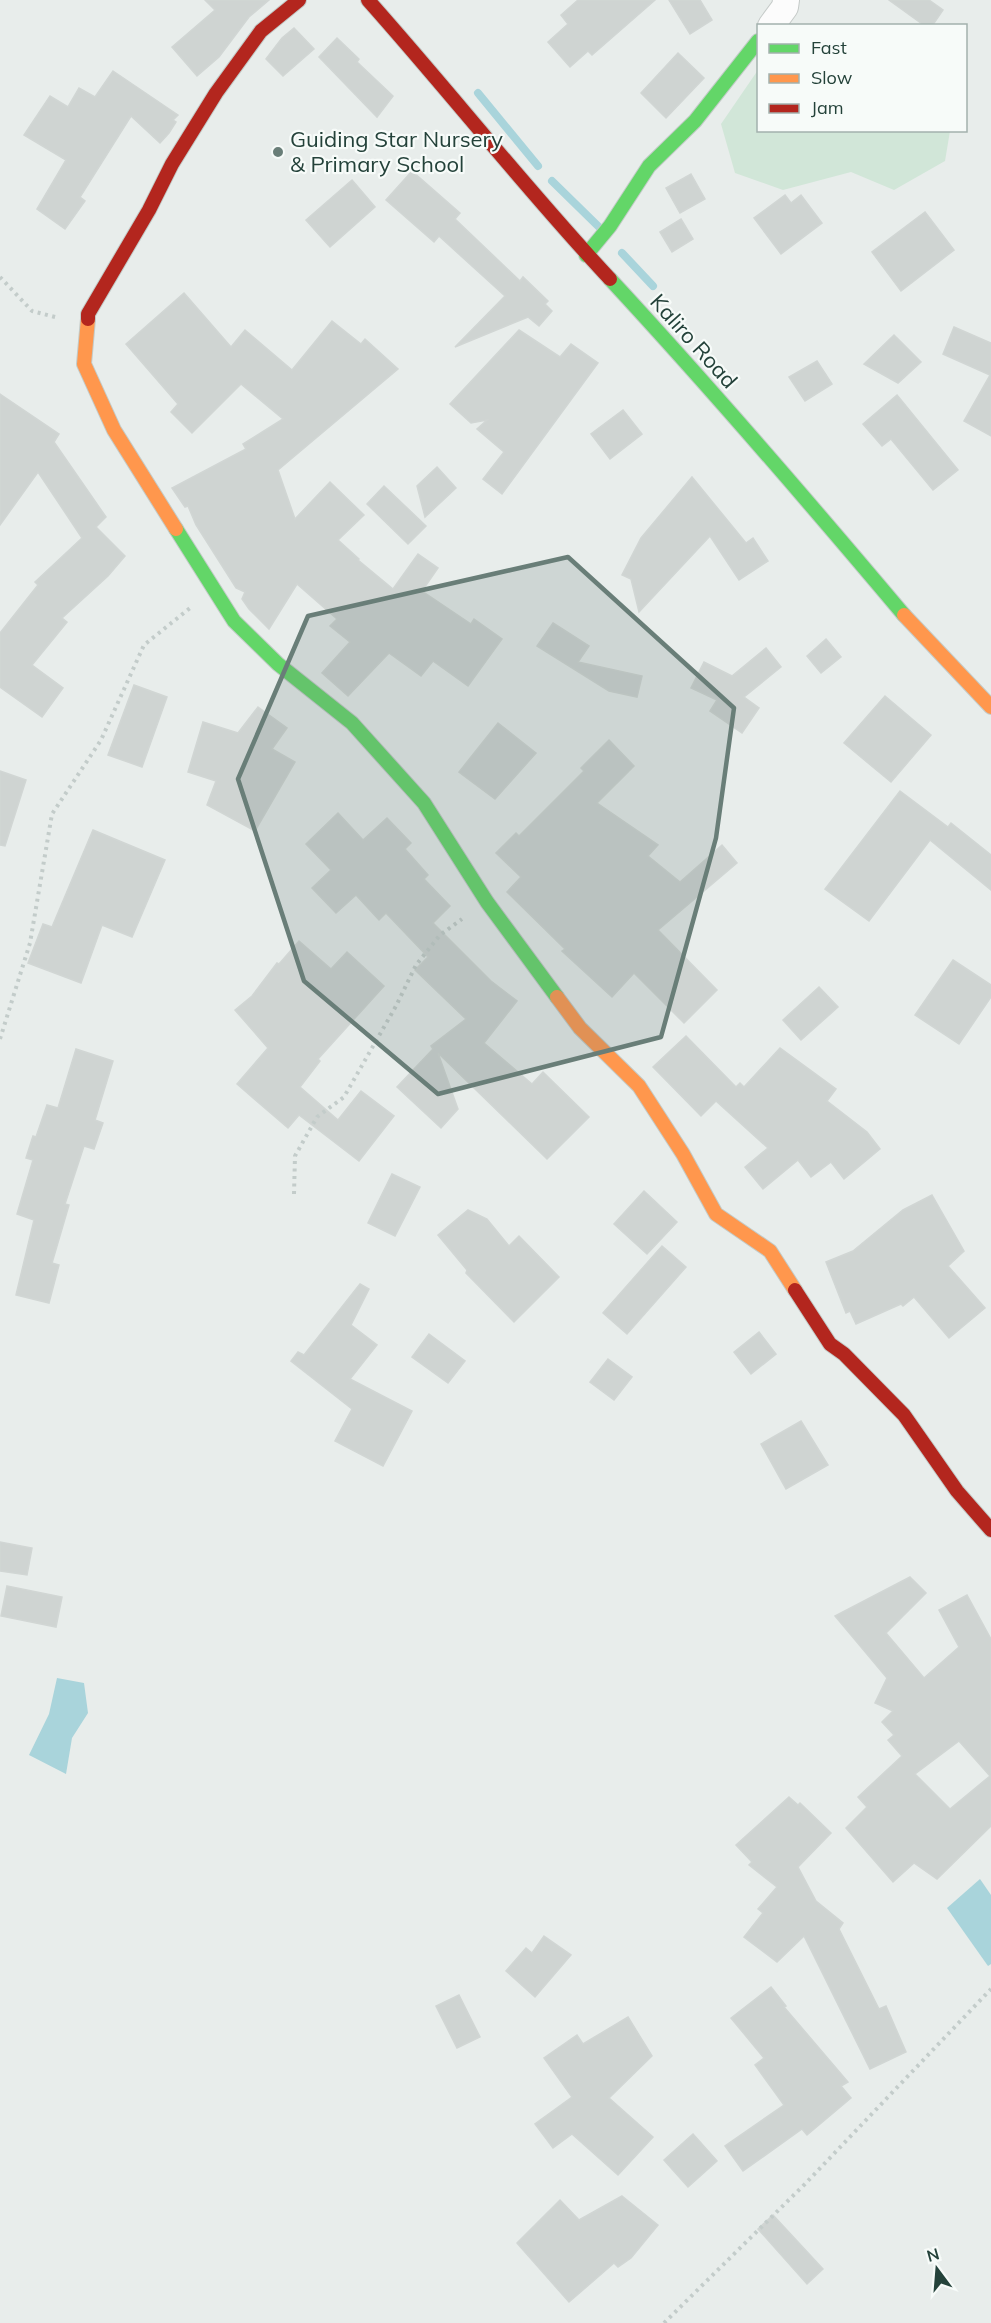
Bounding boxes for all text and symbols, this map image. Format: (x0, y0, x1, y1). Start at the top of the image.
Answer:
legend (757, 24, 967, 132)
text: Fast (811, 36, 847, 59)
text: Slow (811, 66, 853, 89)
text: Jam (811, 96, 844, 119)
place label: Guiding Star Nursery & Primary School (290, 125, 503, 178)
marker: Guiding Star Nursery & Primary School (271, 145, 285, 159)
street label: Kaliro Road (644, 288, 744, 394)
north arrow (907, 2239, 967, 2299)
text: N (924, 2243, 941, 2266)

